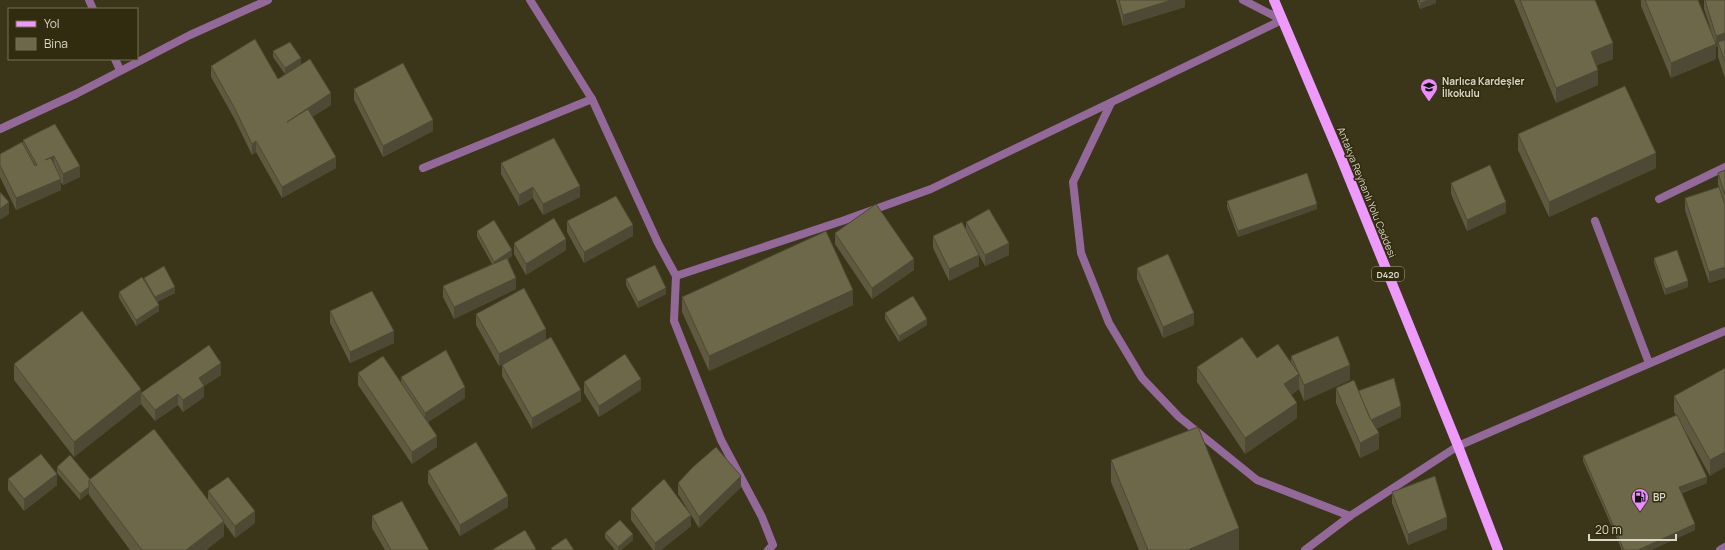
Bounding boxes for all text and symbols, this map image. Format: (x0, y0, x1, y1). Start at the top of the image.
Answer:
legend (8, 8, 138, 60)
text: Yol (44, 15, 60, 32)
text: Bina (44, 35, 68, 52)
place label: Narlıca Kardeşler İlkokulu (1442, 74, 1525, 100)
school or university icon: Narlıca Kardeşler İlkokulu (1419, 77, 1439, 102)
street label: Antakya Reyhanlı Yolu Caddesi (1334, 125, 1400, 259)
road number: D420 (1372, 267, 1404, 281)
fuel station icon: BP (1630, 487, 1650, 512)
place label: BP (1653, 490, 1666, 504)
scale bar (1589, 516, 1676, 542)
text: 20 m (1595, 521, 1622, 538)

